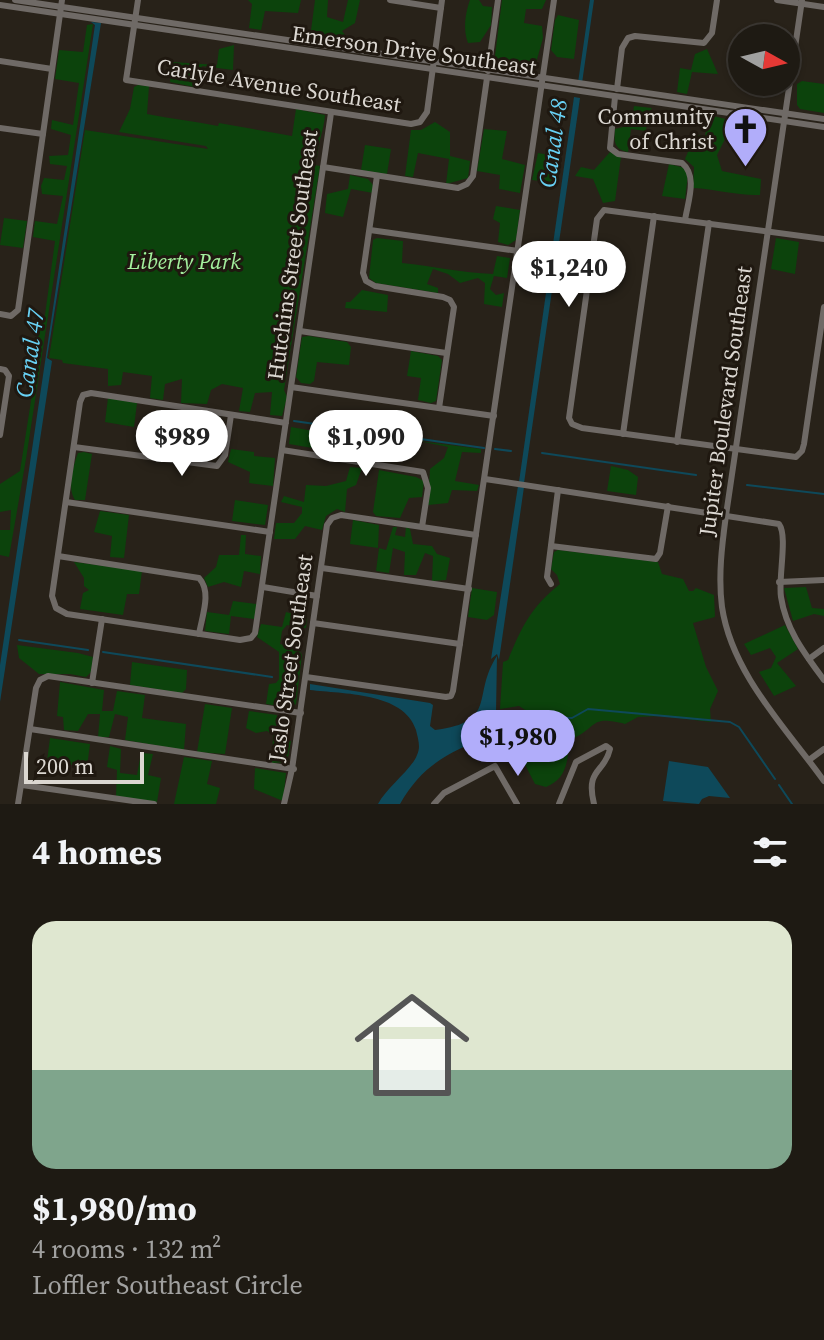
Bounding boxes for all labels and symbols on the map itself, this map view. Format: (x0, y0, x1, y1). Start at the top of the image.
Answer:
street label: Emerson Drive Southeast (290, 18, 539, 82)
north arrow (728, 24, 800, 96)
street label: Carlyle Avenue Southeast (155, 51, 404, 119)
water label: Canal 48 (530, 96, 575, 190)
place label: Community of Christ (597, 101, 715, 156)
church icon: Community of Christ (721, 105, 769, 168)
street label: Hutchins Street Southeast (260, 127, 325, 382)
pin: $1,240 (504, 241, 634, 309)
park label: Liberty Park (126, 246, 241, 276)
street label: Jupiter Boulevard Southeast (691, 263, 759, 539)
water label: Canal 47 (7, 306, 52, 400)
pin: $989 (135, 410, 229, 478)
pin: $1,090 (301, 410, 431, 478)
street label: Jaslo Street Southeast (260, 552, 320, 765)
pin: $1,980 (453, 710, 583, 778)
scale bar (24, 748, 144, 784)

